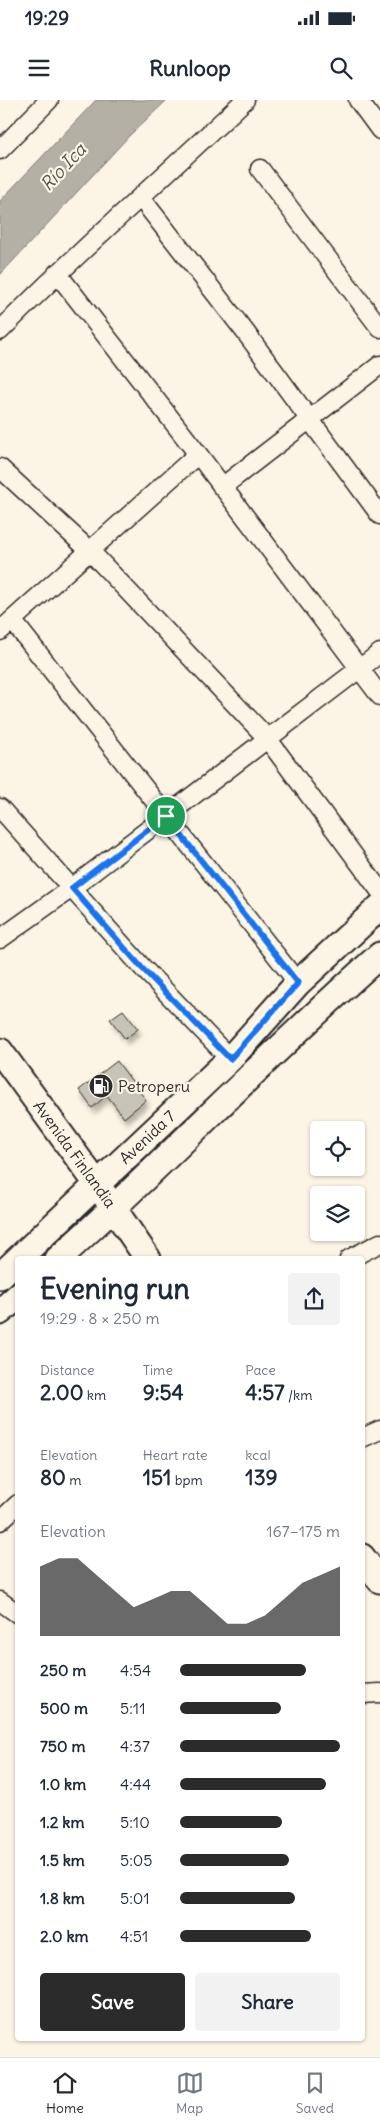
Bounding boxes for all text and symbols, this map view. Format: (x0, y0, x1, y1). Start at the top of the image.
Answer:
text: 19:29 (25, 6, 69, 30)
icon: menu (25, 54, 53, 82)
text: Runloop (149, 54, 231, 82)
icon: search (327, 54, 355, 82)
water label: Río Ica (35, 137, 92, 196)
pin (145, 795, 187, 837)
icon: arrive (152, 802, 180, 830)
fuel station icon: Petroperu (88, 1073, 114, 1099)
place label: Petroperu (118, 1076, 190, 1096)
street label: Avenida Finlandia (29, 1096, 121, 1212)
street label: Avenida 7 (115, 1106, 179, 1168)
map controls (310, 1121, 365, 1241)
button: locate (310, 1121, 365, 1176)
button: layers (310, 1186, 365, 1241)
text: Evening run (40, 1271, 190, 1307)
button: share (288, 1273, 340, 1325)
text: 19:29 · 8 × 250 m (40, 1308, 160, 1328)
text: Distance (40, 1361, 95, 1379)
text: Time (143, 1361, 173, 1379)
text: Pace (245, 1361, 276, 1379)
text: 2.00 (40, 1379, 84, 1406)
text: 9:54 (143, 1379, 184, 1406)
text: 4:57 (245, 1379, 285, 1406)
text: km (84, 1386, 106, 1404)
text: /km (285, 1386, 312, 1404)
text: Elevation (40, 1446, 97, 1464)
text: Heart rate (143, 1446, 208, 1464)
text: kcal (245, 1446, 271, 1464)
text: 80 (40, 1464, 66, 1491)
text: 151 (143, 1464, 171, 1491)
text: 139 (245, 1464, 278, 1491)
text: m (66, 1471, 82, 1489)
text: bpm (171, 1471, 203, 1489)
text: Elevation (40, 1521, 106, 1541)
text: 167–175 m (266, 1521, 340, 1541)
text: 250 m (40, 1660, 86, 1680)
text: 4:54 (120, 1660, 151, 1680)
text: 500 m (40, 1698, 88, 1718)
text: 5:11 (120, 1698, 146, 1718)
text: 750 m (40, 1736, 85, 1756)
text: 4:37 (120, 1736, 150, 1756)
text: 1.0 km (40, 1774, 86, 1794)
text: 4:44 (120, 1774, 151, 1794)
text: 1.2 km (40, 1812, 84, 1832)
text: 5:10 (120, 1812, 150, 1832)
text: 1.5 km (40, 1850, 85, 1870)
text: 5:05 (120, 1850, 153, 1870)
text: 1.8 km (40, 1888, 85, 1908)
text: 5:01 (120, 1888, 150, 1908)
text: 2.0 km (40, 1926, 89, 1946)
text: 4:51 (120, 1926, 148, 1946)
button: Save (40, 1973, 185, 2031)
button: Share (195, 1973, 340, 2031)
tab: Home (46, 2069, 84, 2117)
tab: Map (176, 2069, 204, 2117)
tab: Saved (296, 2069, 334, 2117)

